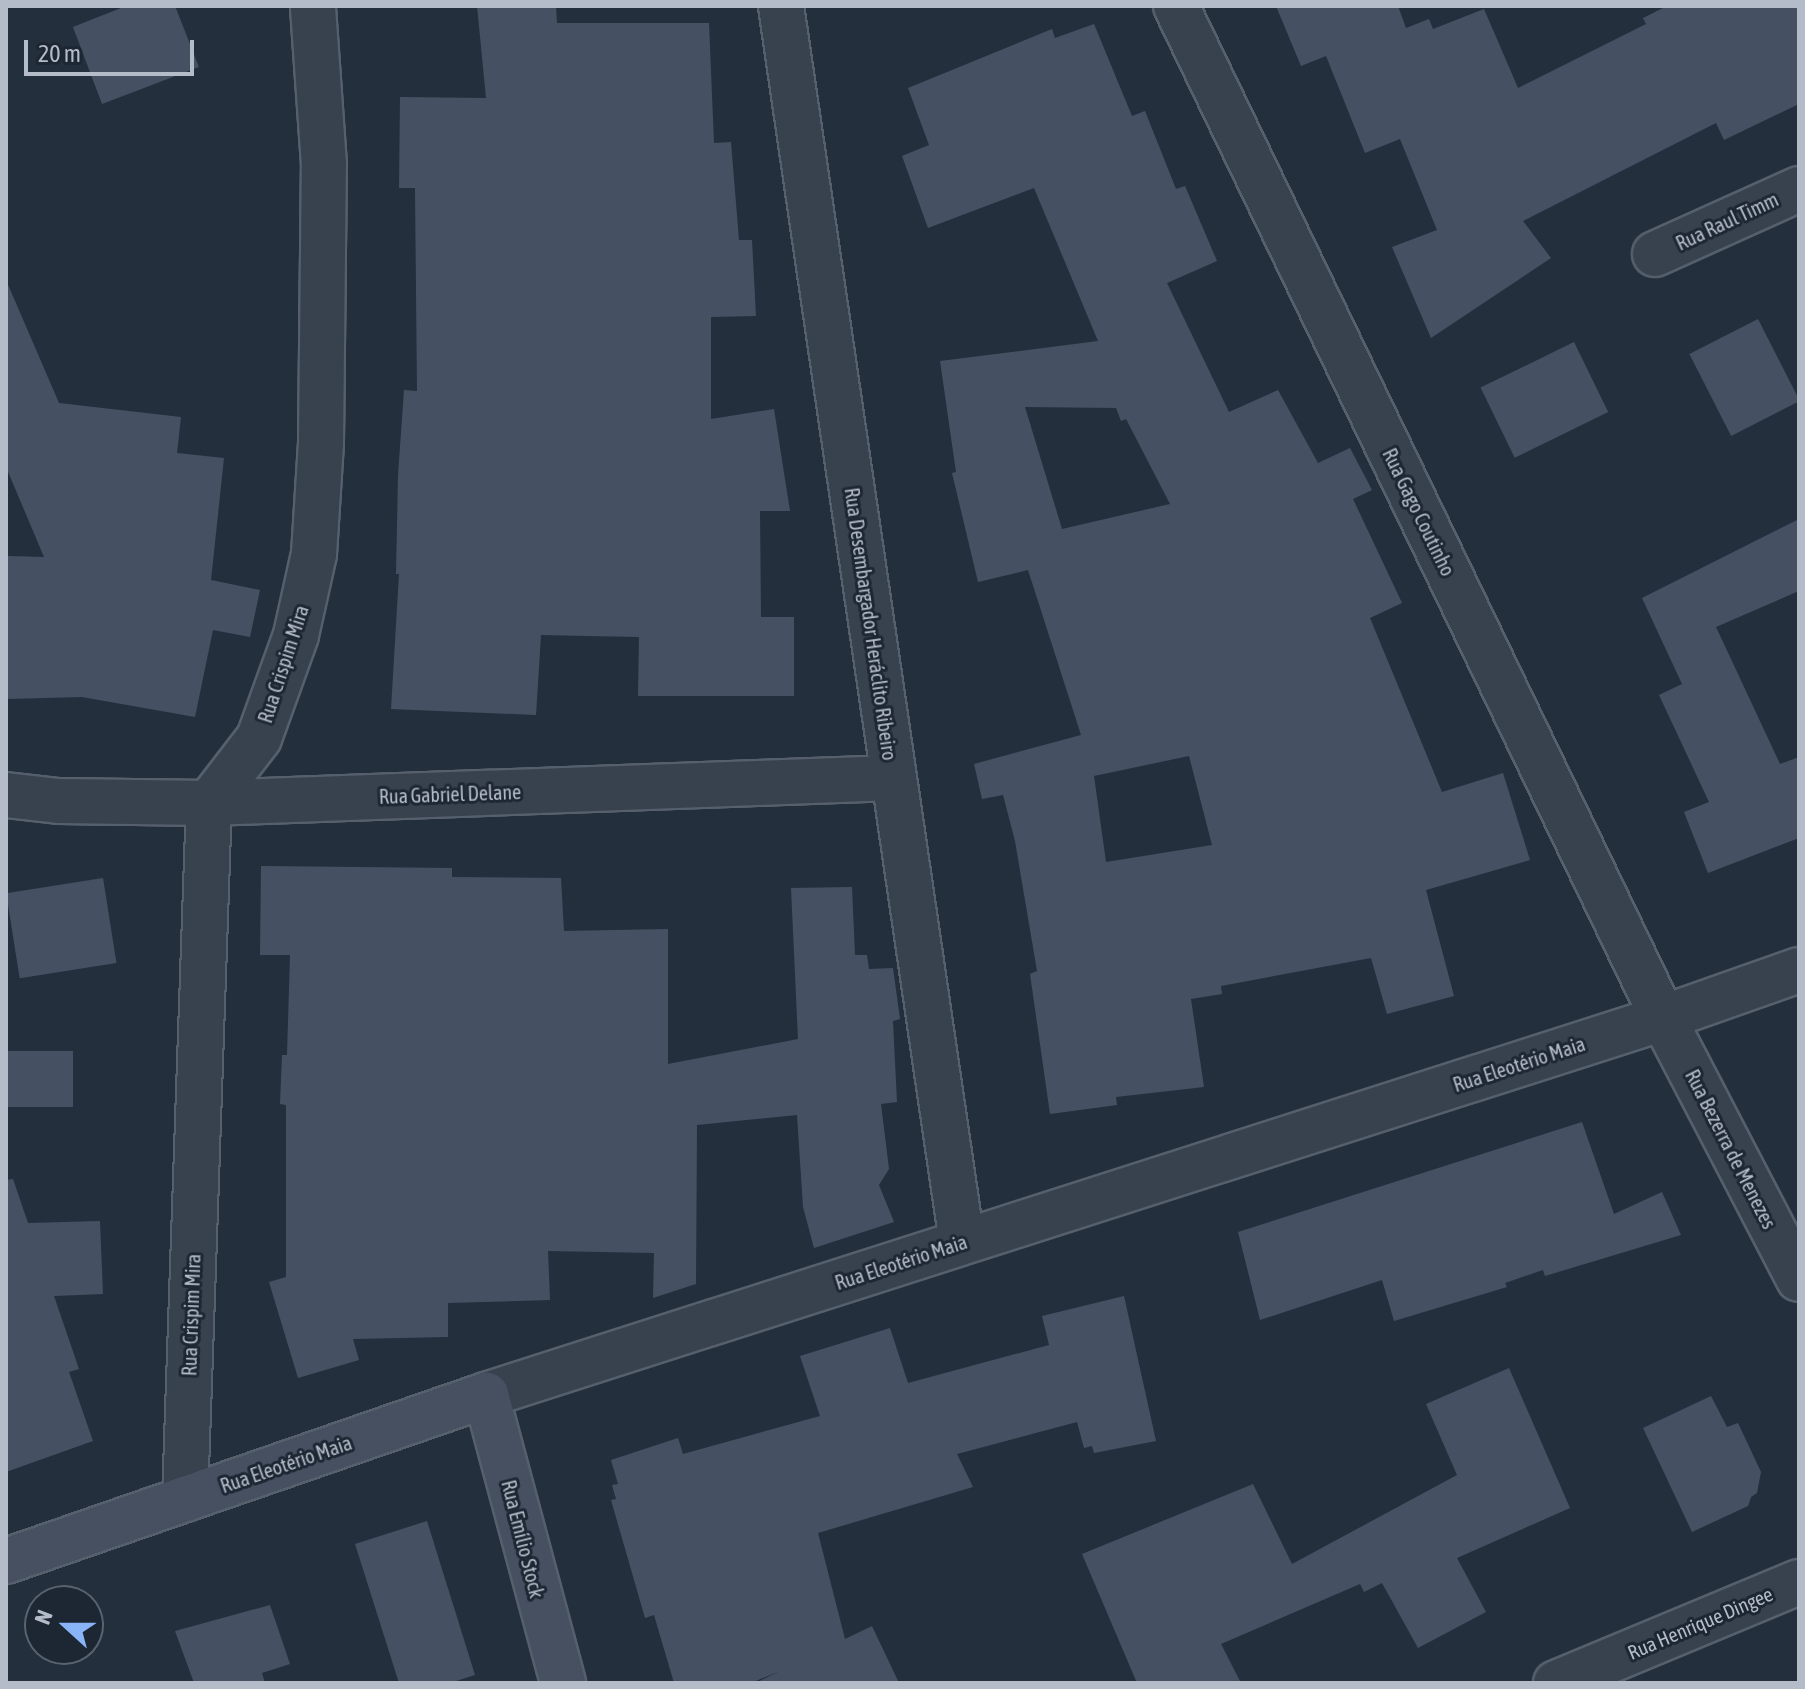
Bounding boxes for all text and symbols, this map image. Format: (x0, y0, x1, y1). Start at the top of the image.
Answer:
scale bar (28, 24, 198, 74)
text: 20 m (38, 40, 81, 67)
street label: Rua Raul Timm (1672, 187, 1782, 255)
street label: Rua Gago Coutinho (1378, 444, 1460, 580)
street label: Rua Desembargador Heráclito Ribeiro (840, 486, 902, 762)
street label: Rua Crispim Mira (253, 602, 313, 726)
street label: Rua Gabriel Delane (378, 780, 522, 808)
street label: Rua Eleotério Maia (1450, 1031, 1588, 1097)
street label: Rua Bezerra de Menezes (1680, 1065, 1782, 1233)
street label: Rua Eleotério Maia (832, 1229, 970, 1295)
street label: Rua Crispim Mira (177, 1253, 205, 1377)
street label: Rua Eleotério Maia (217, 1430, 355, 1498)
street label: Rua Emílio Stock (497, 1477, 549, 1601)
street label: Rua Henrique Dingee (1624, 1582, 1776, 1664)
north arrow (24, 1585, 104, 1665)
text: N (29, 1606, 58, 1628)

